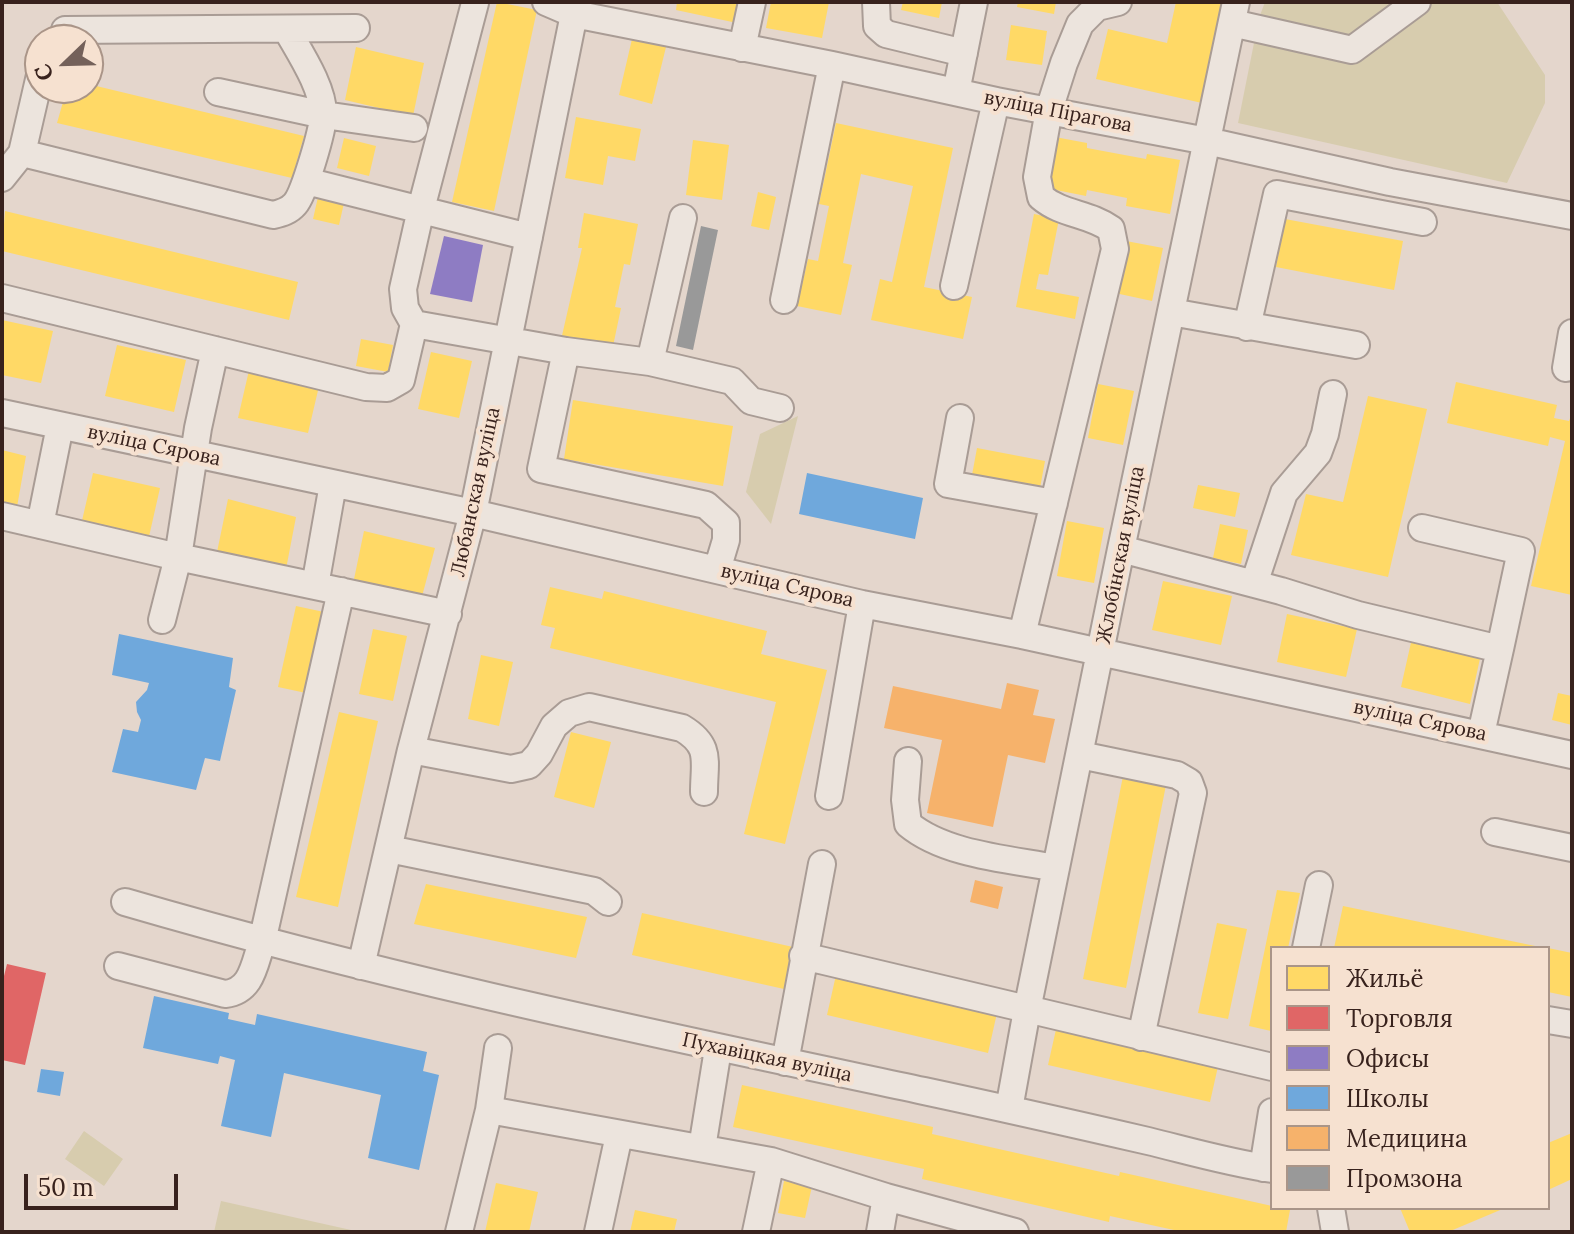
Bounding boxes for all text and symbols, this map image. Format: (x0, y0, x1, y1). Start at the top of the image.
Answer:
north arrow (24, 24, 104, 104)
text: С (28, 60, 60, 85)
street label: вуліца Пірагова (982, 86, 1134, 138)
street label: Любанская вуліца (446, 405, 506, 579)
street label: вуліца Сярова (85, 420, 223, 472)
street label: Жлобінская вуліца (1092, 464, 1150, 646)
street label: вуліца Сярова (718, 559, 856, 613)
street label: вуліца Сярова (1351, 695, 1489, 747)
legend (1270, 946, 1550, 1210)
text: Жильё (1346, 963, 1424, 994)
text: Торговля (1346, 1003, 1453, 1034)
street label: Пухавіцкая вуліца (680, 1028, 854, 1088)
text: Офисы (1346, 1043, 1429, 1074)
text: Школы (1346, 1083, 1429, 1114)
text: Медицина (1346, 1123, 1467, 1154)
scale bar (28, 1158, 182, 1208)
text: Промзона (1346, 1163, 1463, 1194)
text: 50 m (38, 1172, 94, 1203)

